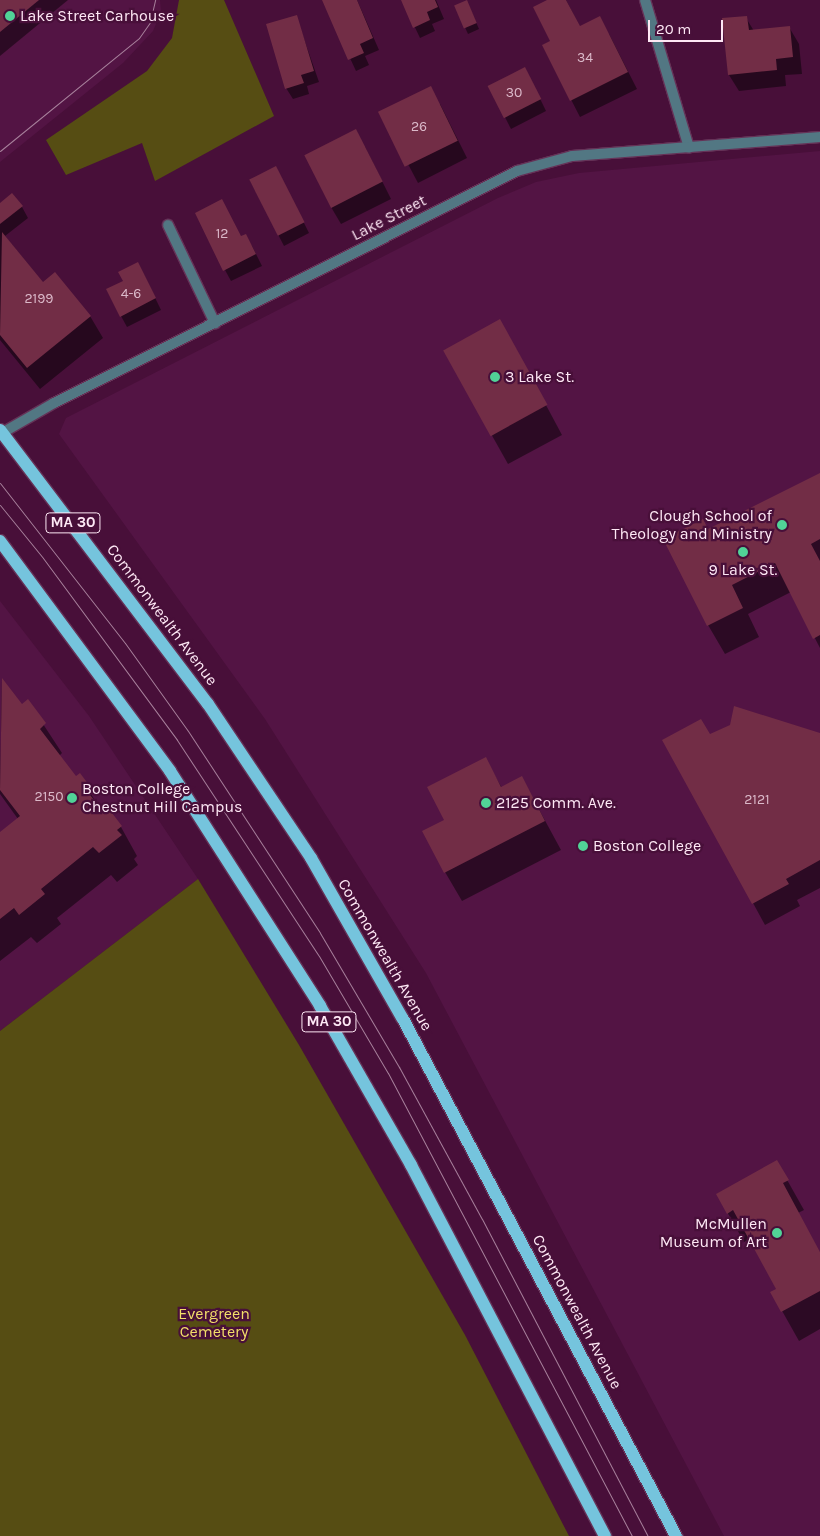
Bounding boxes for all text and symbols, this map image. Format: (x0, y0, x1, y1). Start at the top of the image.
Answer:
place label: Lake Street Carhouse (20, 6, 174, 26)
marker: Lake Street Carhouse (4, 10, 16, 22)
scale bar (650, 10, 725, 42)
text: 20 m (656, 20, 691, 38)
house number: 34 (577, 50, 593, 66)
house number: 30 (506, 85, 522, 101)
house number: 26 (411, 119, 427, 135)
street label: Lake Street (348, 191, 430, 245)
house number: 12 (216, 226, 228, 242)
house number: 4-6 (121, 286, 141, 302)
house number: 2199 (25, 291, 53, 307)
place label: 3 Lake St. (505, 367, 574, 387)
marker: 3 Lake St. (489, 371, 501, 383)
place label: Clough School of Theology and Ministry (611, 506, 772, 544)
road number: MA 30 (44, 510, 102, 536)
marker: Clough School of Theology and Ministry (776, 519, 788, 531)
street label: Commonwealth Avenue (103, 540, 221, 690)
marker: 9 Lake St. (737, 546, 749, 558)
place label: 9 Lake St. (709, 560, 777, 580)
place label: Boston College Chestnut Hill Campus (82, 779, 243, 817)
house number: 2150 (35, 789, 63, 805)
marker: Boston College Chestnut Hill Campus (66, 792, 78, 804)
house number: 2121 (744, 792, 770, 808)
place label: 2125 Comm. Ave. (496, 793, 616, 813)
marker: 2125 Comm. Ave. (480, 797, 492, 809)
place label: Boston College (593, 836, 701, 856)
marker: Boston College (577, 840, 589, 852)
street label: Commonwealth Avenue (334, 876, 436, 1034)
road number: MA 30 (300, 1010, 358, 1034)
place label: McMullen Museum of Art (660, 1214, 767, 1252)
marker: McMullen Museum of Art (771, 1227, 783, 1239)
street label: Commonwealth Avenue (528, 1232, 626, 1392)
park label: Evergreen Cemetery (178, 1304, 250, 1342)

